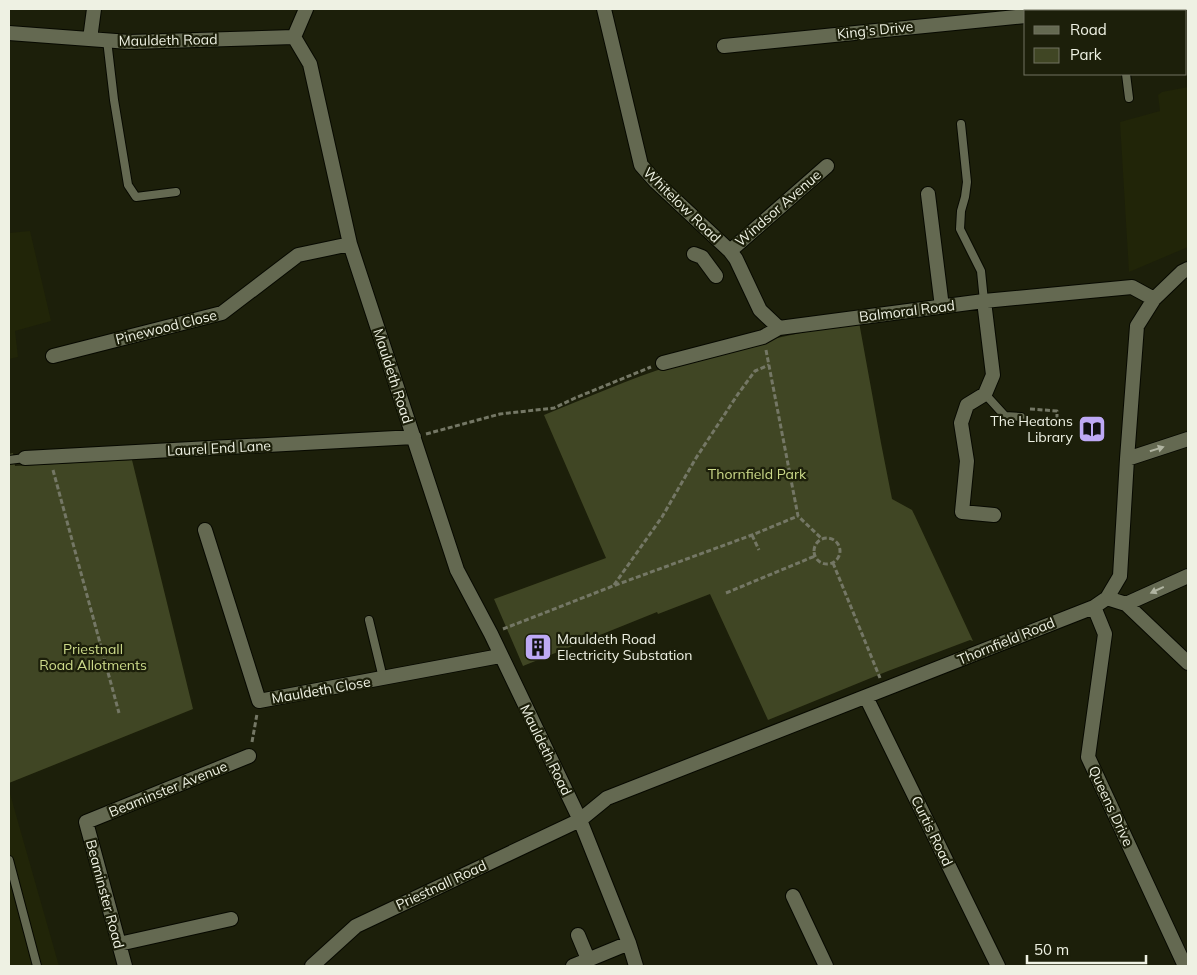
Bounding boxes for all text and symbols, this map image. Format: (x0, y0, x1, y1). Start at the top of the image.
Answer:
legend (1024, 10, 1187, 75)
street label: King's Drive (836, 17, 914, 43)
text: Road (1070, 20, 1107, 39)
street label: Mauldeth Road (118, 30, 218, 50)
text: Park (1070, 45, 1102, 64)
street label: Whitelow Road (639, 163, 725, 247)
street label: Windsor Avenue (731, 166, 825, 250)
street label: Balmoral Road (858, 296, 956, 326)
street label: Pinewood Close (113, 306, 219, 348)
street label: Mauldeth Road (369, 326, 417, 426)
place label: The Heatons Library (990, 412, 1074, 446)
library icon: The Heatons Library (1077, 414, 1107, 444)
street label: Laurel End Lane (167, 436, 271, 460)
one-way arrow (1150, 445, 1165, 452)
park label: Thornfield Park (708, 465, 807, 483)
one-way arrow (1150, 586, 1164, 594)
street label: Thornfield Road (955, 613, 1057, 669)
place label: Mauldeth Road Electricity Substation (557, 630, 693, 664)
building icon: Mauldeth Road Electricity Substation (523, 632, 553, 662)
park label: Priestnall Road Allotments (39, 640, 147, 674)
street label: Mauldeth Close (270, 672, 372, 708)
street label: Mauldeth Road (516, 702, 576, 798)
street label: Beaminster Avenue (106, 757, 230, 821)
street label: Queens Drive (1085, 763, 1137, 849)
street label: Curtis Road (907, 793, 957, 869)
street label: Beaminster Road (82, 838, 128, 950)
street label: Priestnall Road (393, 856, 489, 914)
scale bar (1027, 932, 1146, 964)
text: 50 m (1034, 940, 1069, 959)

